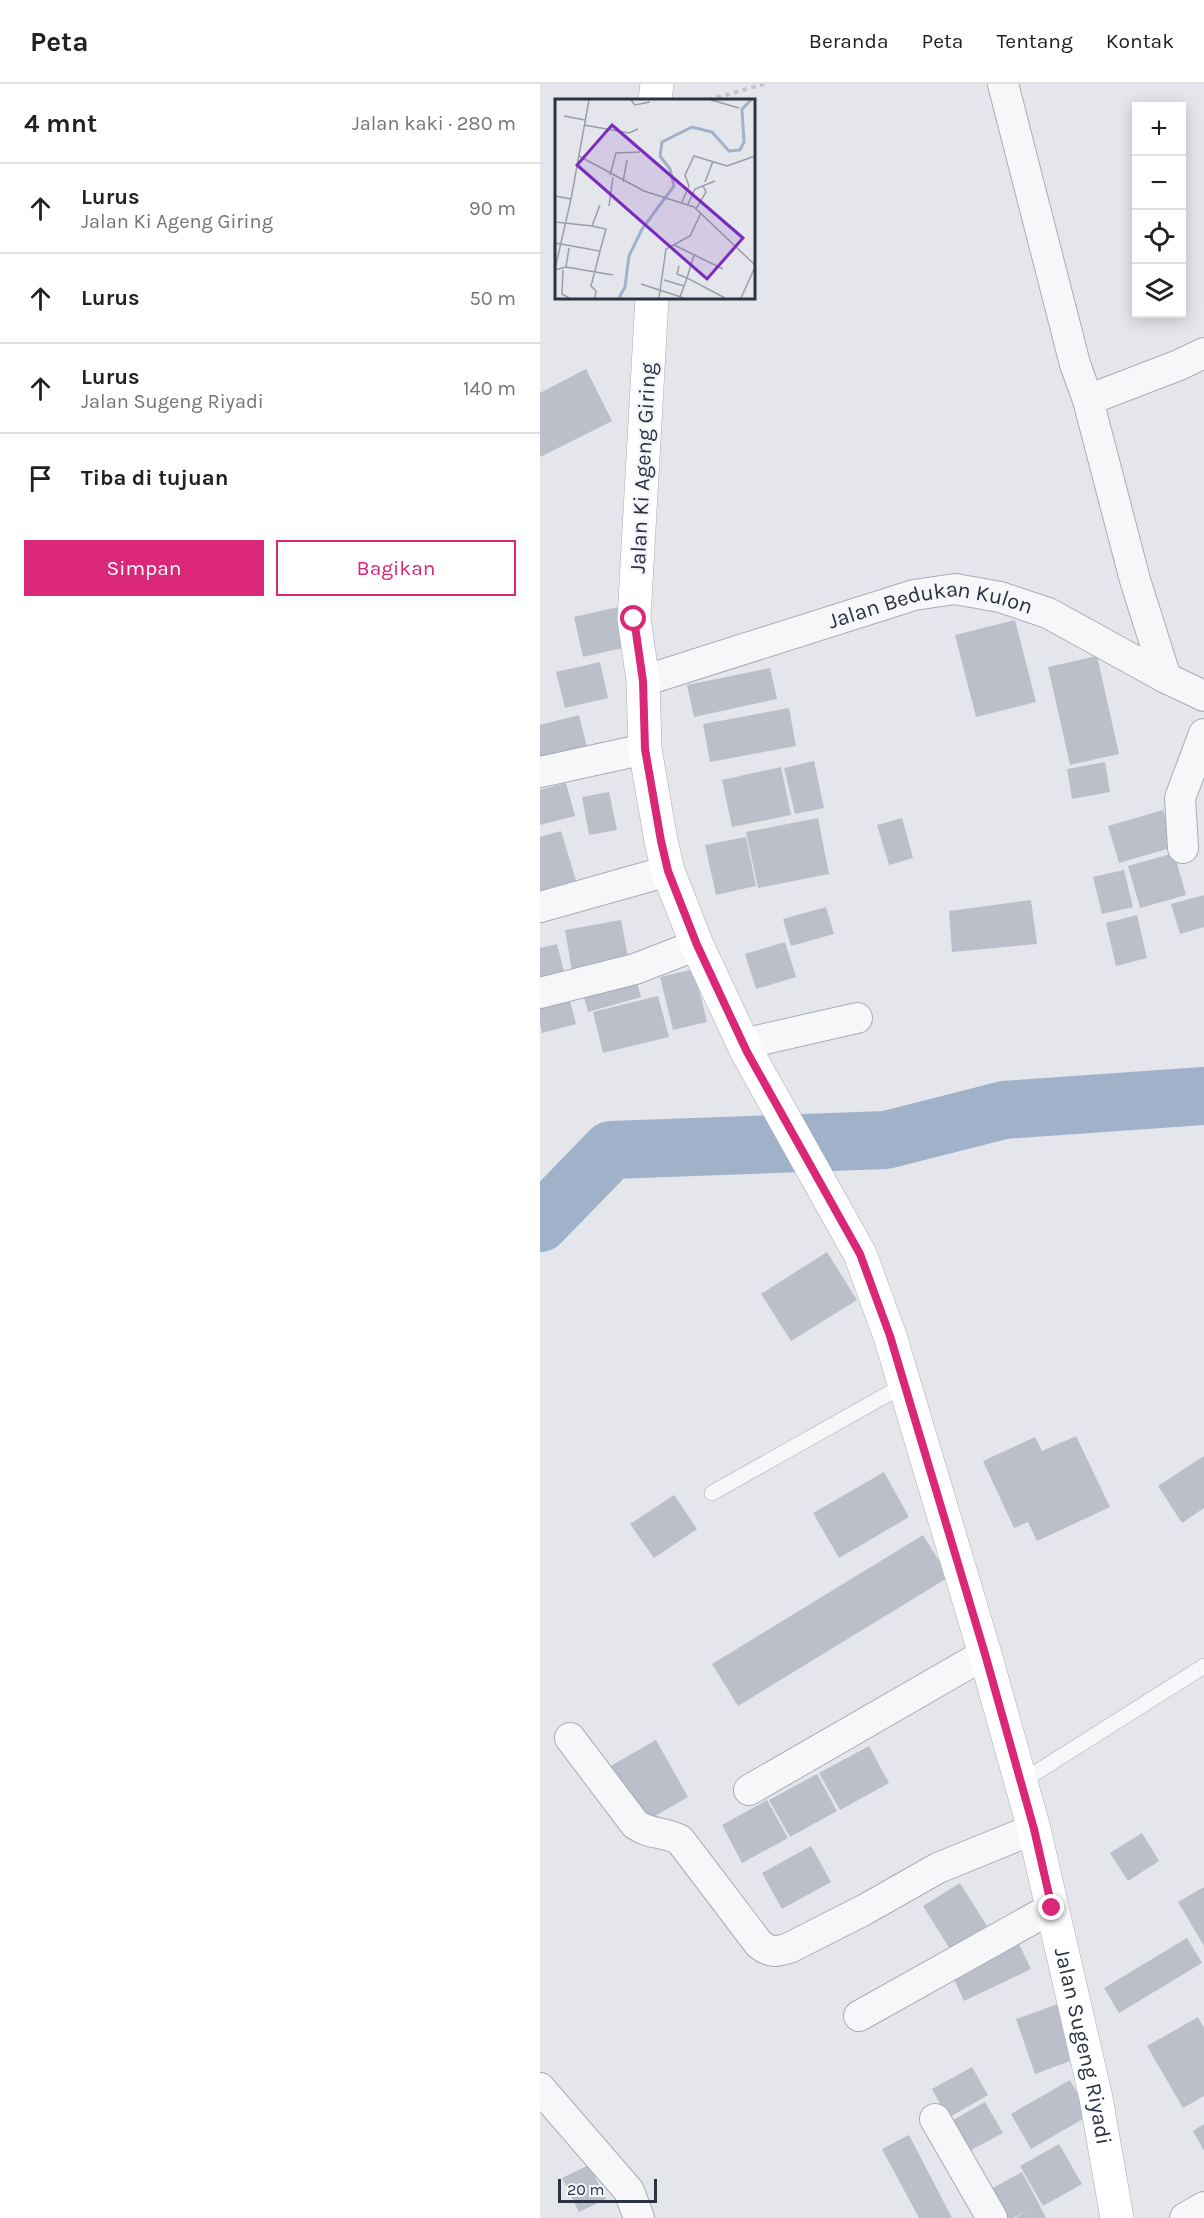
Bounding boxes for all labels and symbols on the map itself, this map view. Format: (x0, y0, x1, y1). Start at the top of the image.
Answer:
inset map (555, 99, 754, 298)
street label: Jalan Ki Ageng Giring (624, 361, 662, 574)
street label: Jalan Bedukan Kulon (825, 576, 1036, 634)
route start (620, 605, 646, 631)
route end (1038, 1894, 1064, 1920)
street label: Jalan Sugeng Riyadi (1049, 1945, 1117, 2147)
scale bar (558, 2176, 657, 2204)

